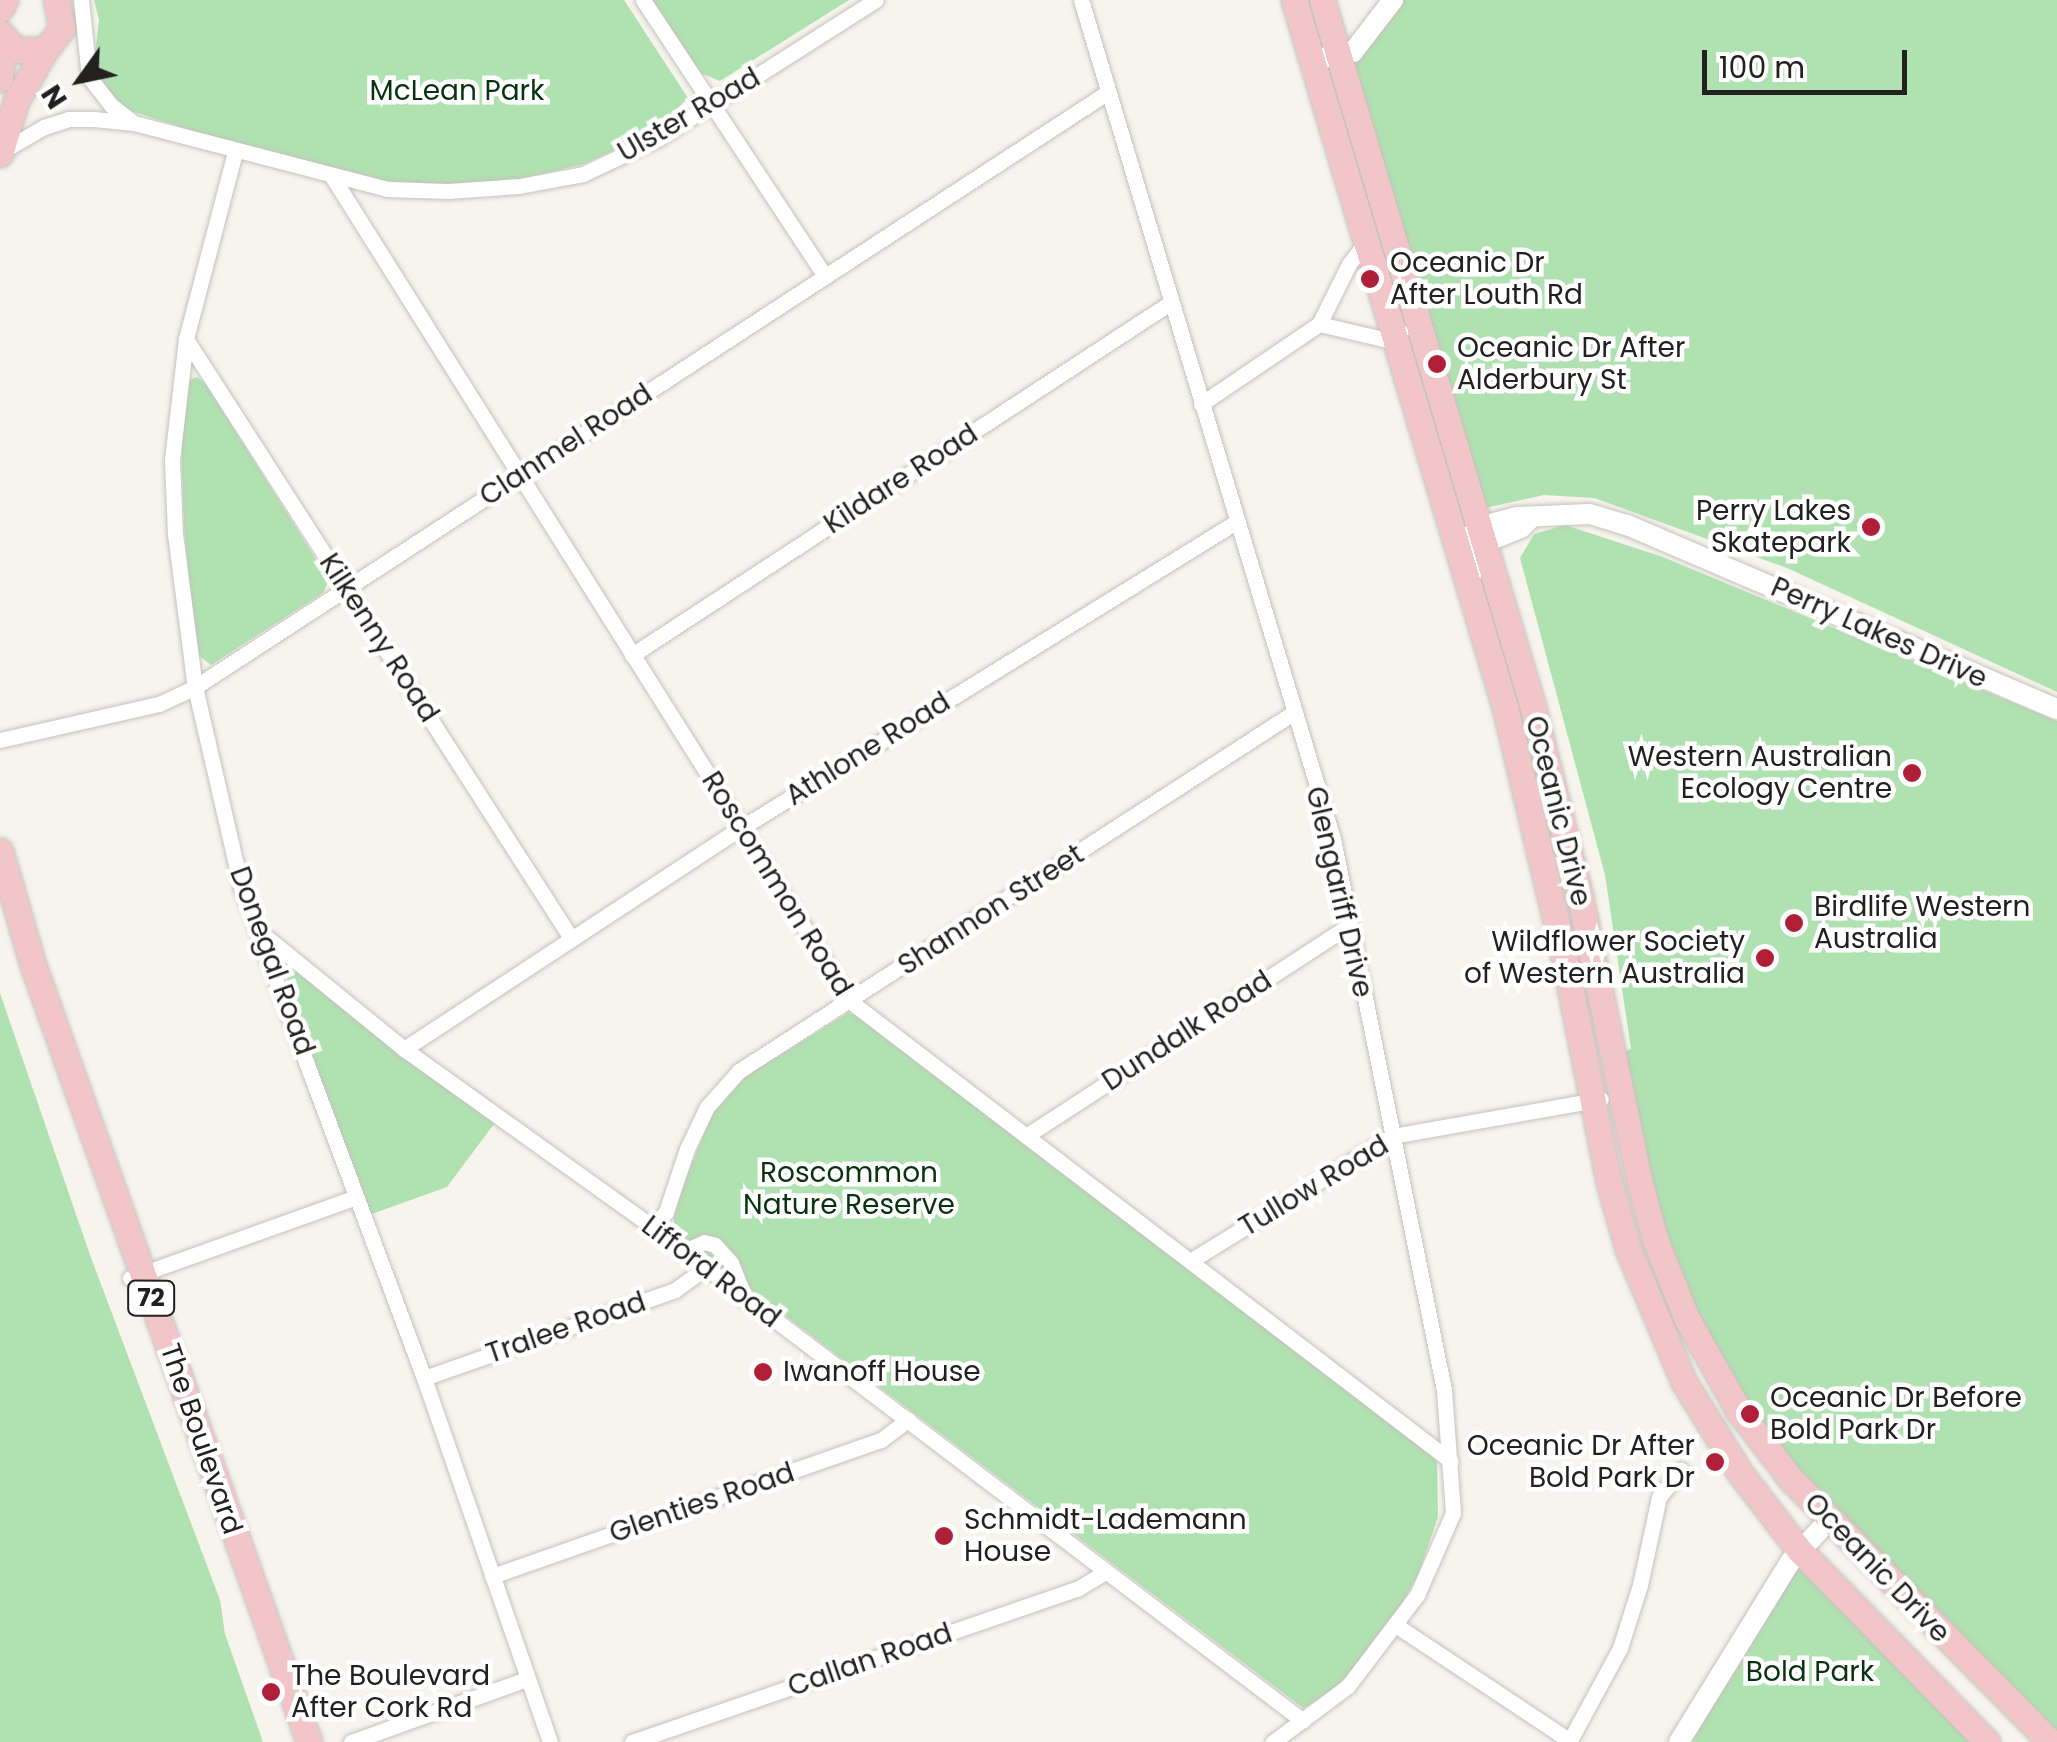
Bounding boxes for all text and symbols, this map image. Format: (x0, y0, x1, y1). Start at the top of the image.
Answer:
north arrow (30, 30, 130, 130)
scale bar (1707, 30, 1912, 92)
text: 100 m (1719, 46, 1805, 89)
street label: Ulster Road (612, 61, 766, 169)
park label: McLean Park (370, 74, 544, 108)
text: N (32, 77, 77, 116)
place label: Oceanic Dr After Louth Rd (1390, 246, 1583, 312)
marker: Oceanic Dr After Louth Rd (1359, 268, 1381, 290)
place label: Oceanic Dr After Alderbury St (1457, 331, 1685, 397)
marker: Oceanic Dr After Alderbury St (1426, 353, 1448, 375)
street label: Clanmel Road (474, 377, 658, 513)
street label: Kildare Road (818, 417, 984, 541)
place label: Perry Lakes Skatepark (1696, 494, 1851, 560)
marker: Perry Lakes Skatepark (1860, 516, 1882, 538)
street label: Kilkenny Road (312, 547, 446, 729)
street label: Perry Lakes Drive (1766, 570, 1992, 696)
street label: Athlone Road (780, 685, 956, 813)
street label: Oceanic Drive (1518, 712, 1598, 910)
place label: Western Australian Ecology Centre (1628, 740, 1892, 806)
marker: Western Australian Ecology Centre (1901, 762, 1923, 784)
street label: Roscommon Road (694, 766, 860, 1002)
street label: Glengariff Drive (1298, 783, 1380, 1001)
street label: Shannon Street (892, 838, 1090, 982)
street label: Donegal Road (222, 862, 322, 1060)
place label: Birdlife Western Australia (1814, 890, 2030, 956)
marker: Birdlife Western Australia (1783, 912, 1805, 934)
place label: Wildflower Society of Western Australia (1464, 925, 1745, 991)
marker: Wildflower Society of Western Australia (1754, 947, 1776, 969)
street label: Dundalk Road (1096, 964, 1278, 1098)
street label: Tullow Road (1233, 1128, 1395, 1244)
park label: Roscommon Nature Reserve (743, 1156, 955, 1222)
street label: Lifford Road (635, 1209, 787, 1335)
road number: 72 (126, 1278, 176, 1318)
street label: Tralee Road (482, 1285, 650, 1371)
street label: The Boulevard (153, 1339, 249, 1539)
place label: Iwanoff House (783, 1355, 981, 1389)
marker: Iwanoff House (752, 1361, 774, 1383)
place label: Oceanic Dr Before Bold Park Dr (1770, 1381, 2022, 1447)
marker: Oceanic Dr Before Bold Park Dr (1739, 1403, 1761, 1425)
place label: Oceanic Dr After Bold Park Dr (1467, 1429, 1695, 1495)
marker: Oceanic Dr After Bold Park Dr (1704, 1451, 1726, 1473)
street label: Glenties Road (605, 1456, 799, 1550)
street label: Oceanic Drive (1797, 1486, 1957, 1650)
place label: Schmidt-Lademann House (964, 1503, 1247, 1569)
marker: Schmidt-Lademann House (933, 1525, 955, 1547)
street label: Callan Road (783, 1616, 957, 1704)
park label: Bold Park (1746, 1655, 1874, 1689)
place label: The Boulevard After Cork Rd (291, 1659, 490, 1725)
marker: The Boulevard After Cork Rd (260, 1681, 282, 1703)

